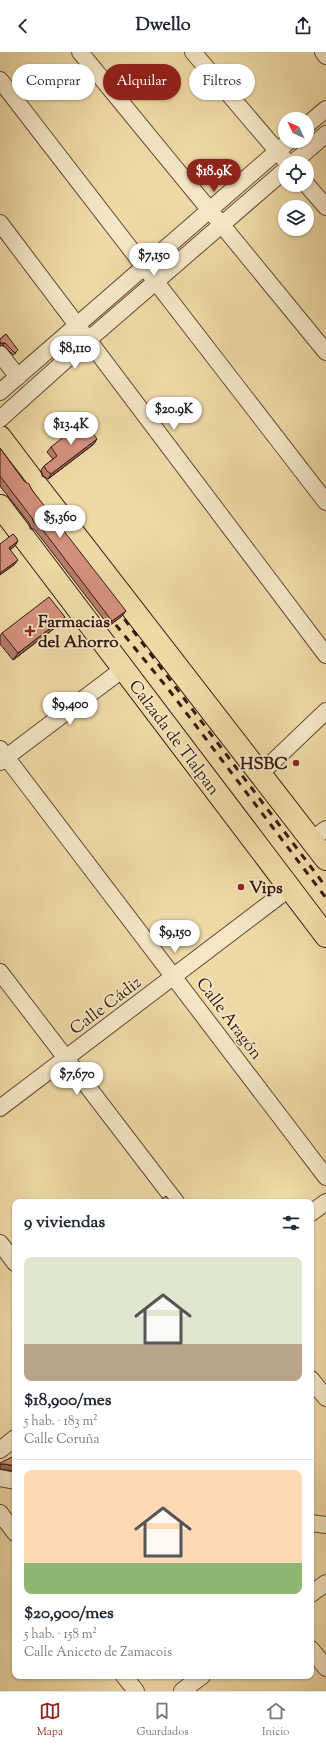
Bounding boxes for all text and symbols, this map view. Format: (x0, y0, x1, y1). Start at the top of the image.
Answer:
text: Dwello (135, 13, 191, 39)
icon: back (12, 15, 34, 37)
icon: share (292, 15, 314, 37)
chip: Comprar (12, 64, 95, 100)
chip: Alquilar (103, 64, 181, 100)
chip: Filtros (189, 64, 255, 100)
north arrow (278, 112, 314, 148)
map controls (278, 112, 314, 236)
button: locate (278, 156, 314, 192)
pin: $18.9K (181, 159, 247, 193)
text: $18.9K (196, 163, 232, 181)
button: layers (278, 200, 314, 236)
pin: $7,150 (121, 243, 187, 277)
text: $7,150 (138, 247, 170, 265)
pin: $8,110 (42, 336, 108, 370)
text: $8,110 (59, 340, 91, 358)
pin: $20.9K (141, 397, 207, 431)
text: $20.9K (155, 401, 193, 419)
pin: $13.4K (38, 412, 104, 446)
text: $13.4K (53, 416, 89, 434)
pin: $5,360 (27, 505, 93, 539)
text: $5,360 (43, 509, 77, 527)
place label: Farmacias del Ahorro (38, 611, 119, 655)
marker: Farmacias del Ahorro (25, 626, 35, 636)
street label: Calzada de Tlalpan (122, 676, 225, 801)
pin: $9,400 (37, 692, 103, 726)
text: $9,400 (52, 696, 88, 714)
place label: HSBC (240, 753, 288, 777)
marker: HSBC (291, 758, 301, 768)
place label: Vips (249, 877, 283, 901)
marker: Vips (236, 882, 246, 892)
pin: $9,150 (142, 920, 208, 954)
text: $9,150 (159, 924, 191, 942)
street label: Calle Cádiz (65, 972, 147, 1041)
street label: Calle Aragón (190, 973, 267, 1065)
pin: $7,670 (44, 1062, 110, 1096)
text: $7,670 (59, 1066, 95, 1084)
text: 9 viviendas (24, 1211, 105, 1235)
icon: filters (280, 1212, 302, 1234)
icon: home (127, 1283, 199, 1355)
text: $18,900/mes (24, 1389, 111, 1413)
text: 5 hab. · 183 m² (24, 1413, 98, 1431)
text: Calle Coruña (24, 1431, 100, 1449)
icon: home (127, 1496, 199, 1568)
text: $20,900/mes (24, 1602, 114, 1626)
text: 5 hab. · 158 m² (24, 1626, 97, 1644)
text: Calle Aniceto de Zamacois (24, 1644, 172, 1662)
tab: Mapa (37, 1700, 63, 1740)
tab: Guardados (137, 1700, 188, 1740)
tab: Inicio (262, 1700, 289, 1740)

